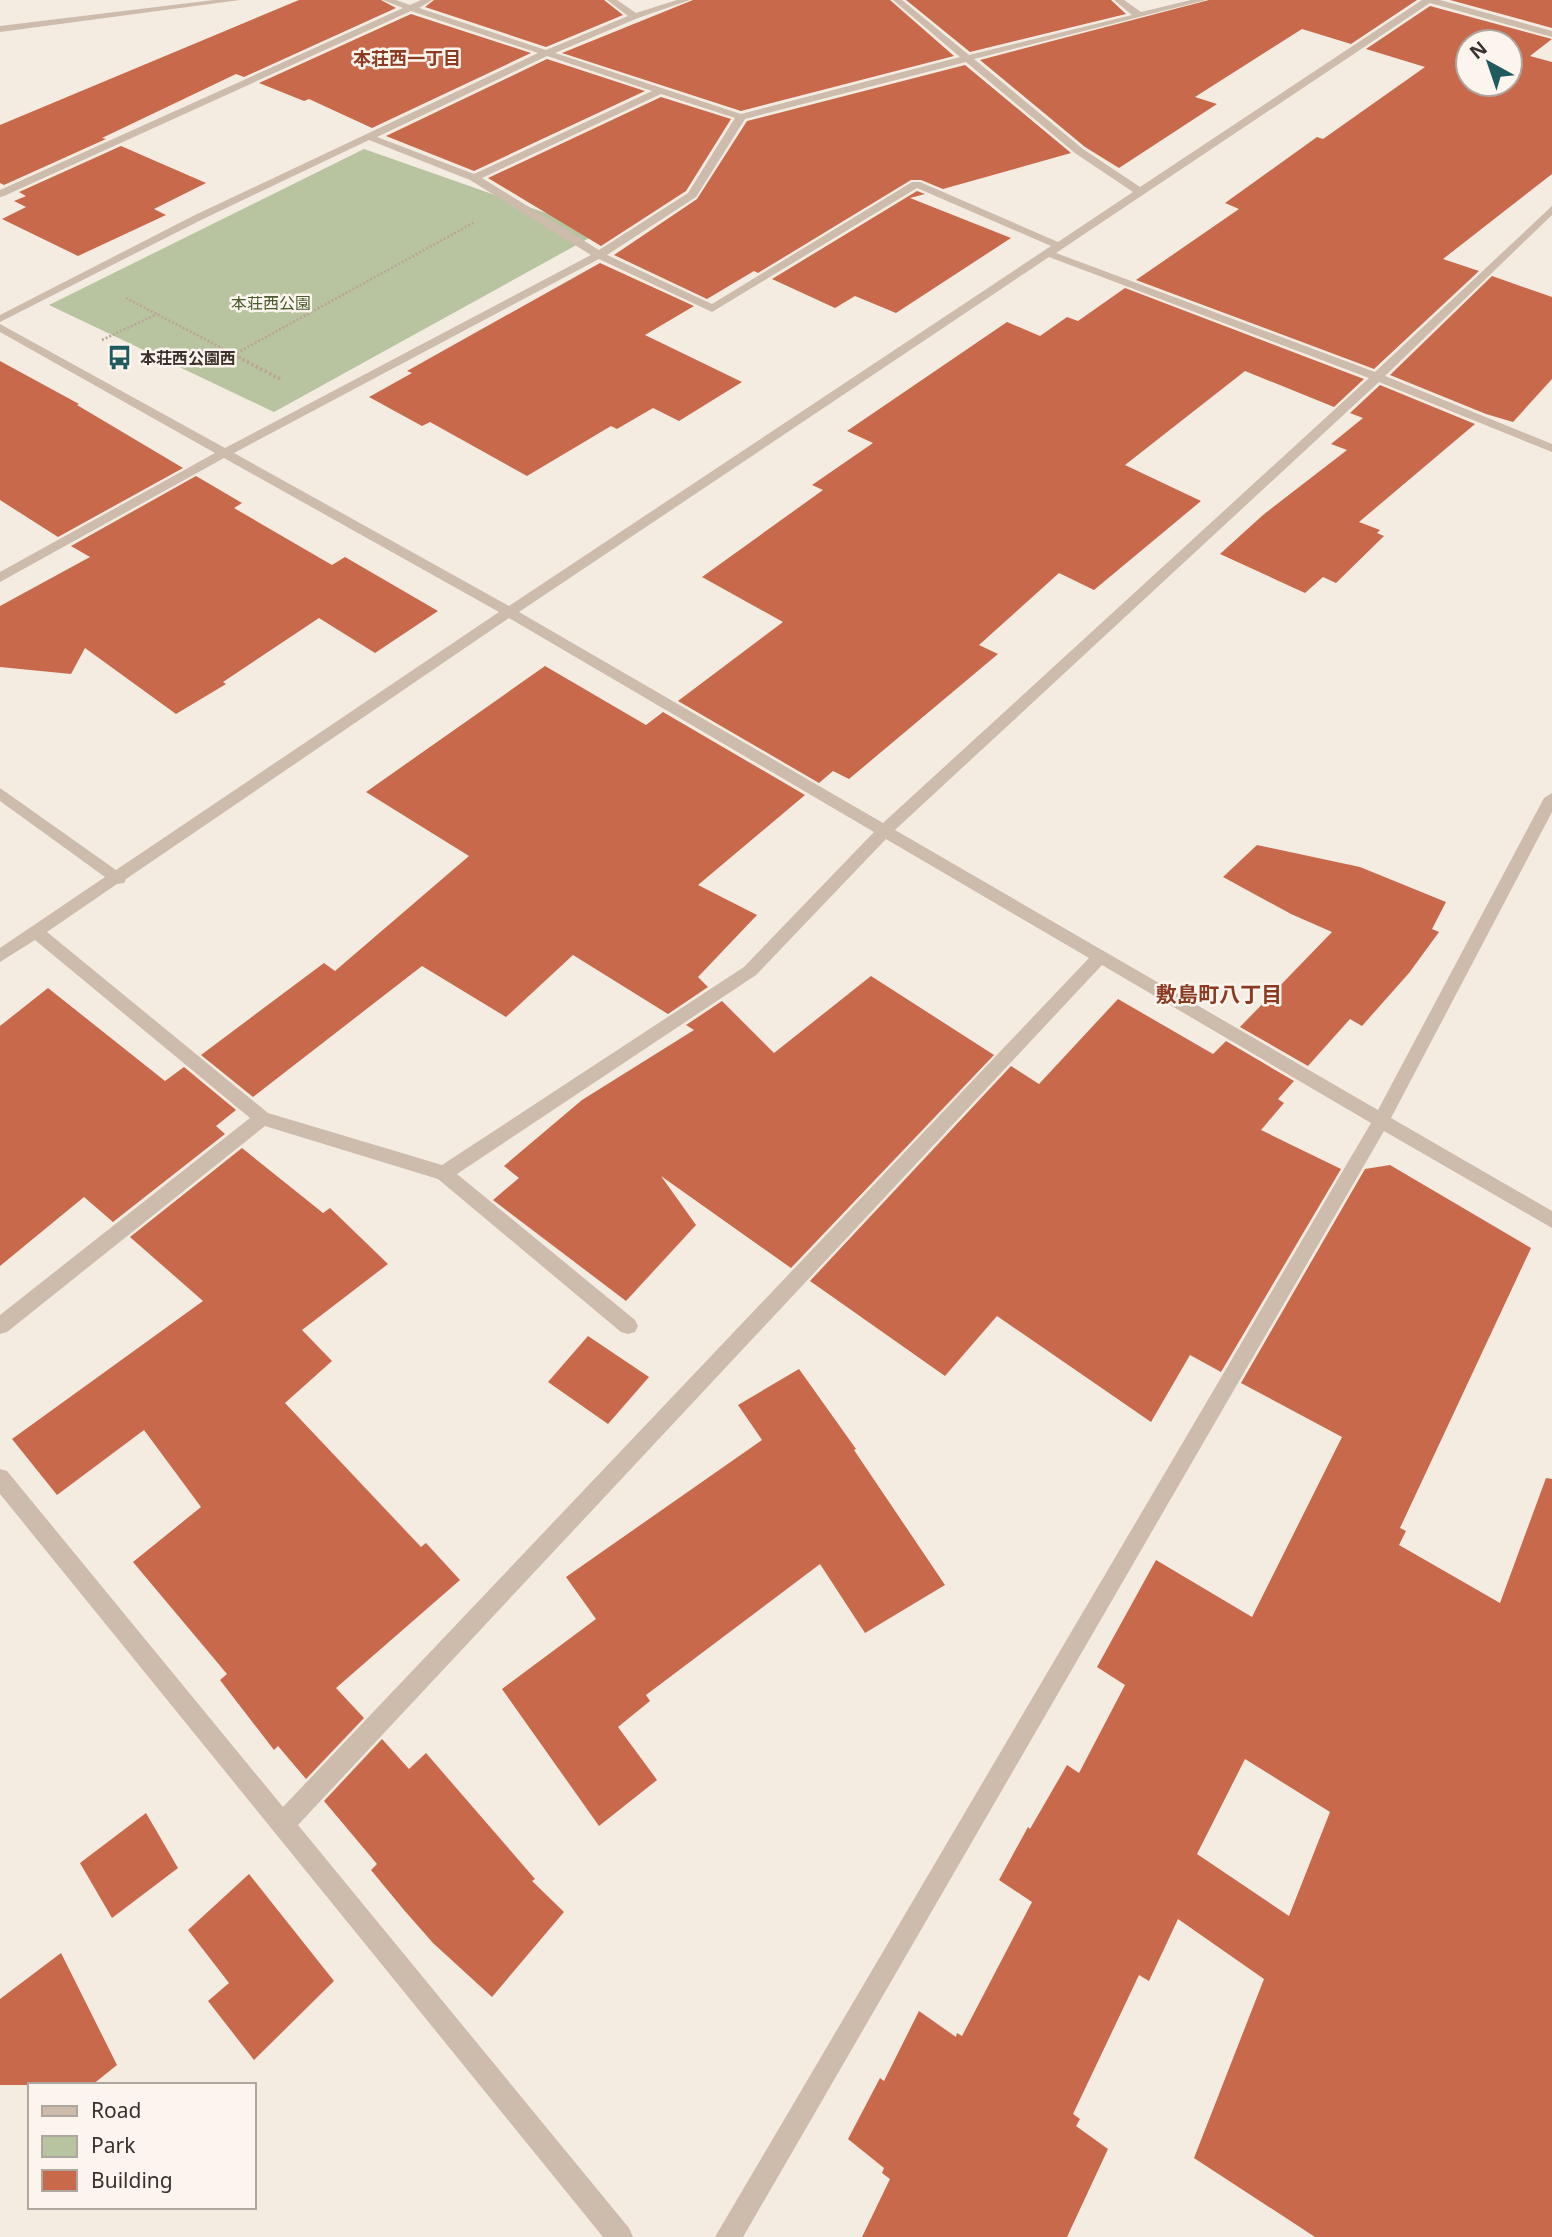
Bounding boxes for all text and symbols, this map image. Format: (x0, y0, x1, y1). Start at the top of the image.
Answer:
north arrow (1454, 28, 1524, 98)
text: N (1464, 35, 1492, 65)
district label: 本荘西一丁目 (353, 46, 461, 70)
park label: 本荘西公園 (231, 292, 311, 314)
bus stop icon: 本荘西公園西 (106, 344, 134, 372)
place label: 本荘西公園西 (140, 347, 236, 369)
district label: 敷島町八丁目 (1156, 980, 1282, 1008)
legend (28, 2083, 256, 2209)
text: Road (91, 2096, 141, 2124)
text: Park (91, 2131, 136, 2159)
text: Building (91, 2166, 173, 2194)

